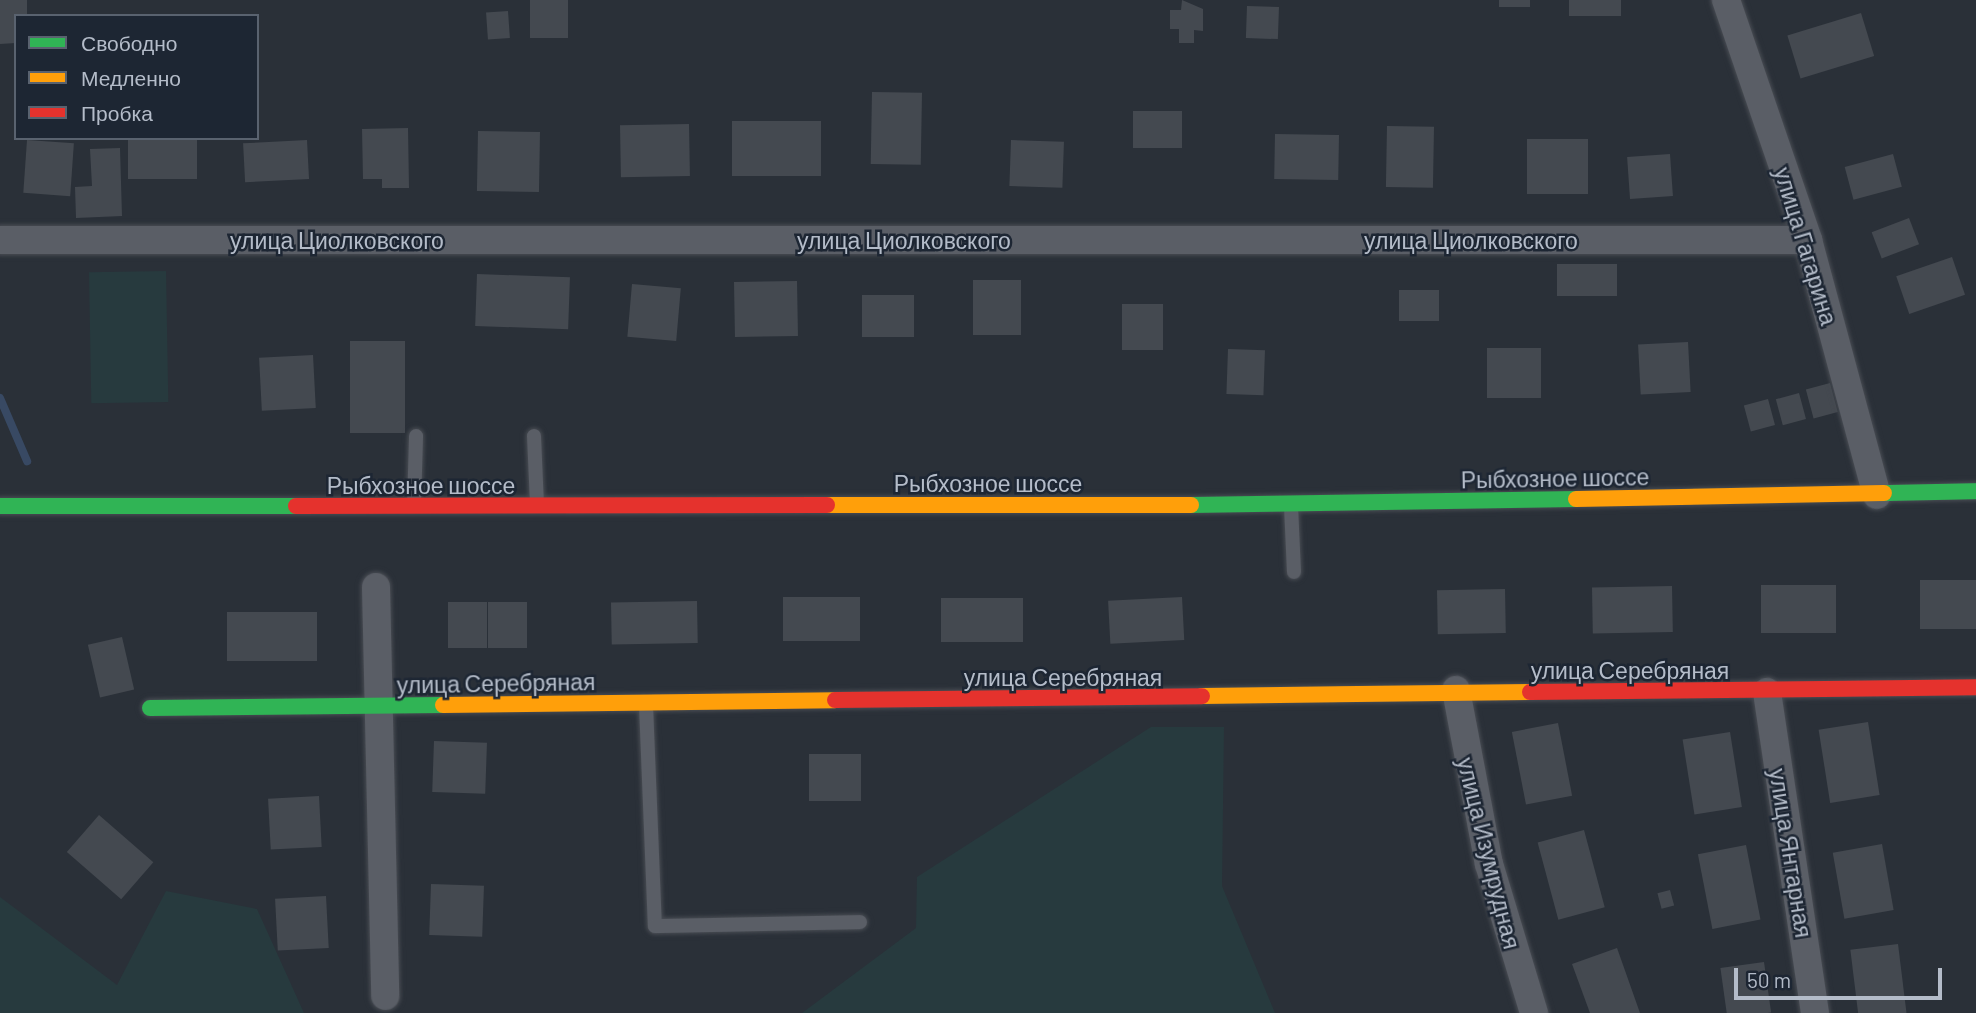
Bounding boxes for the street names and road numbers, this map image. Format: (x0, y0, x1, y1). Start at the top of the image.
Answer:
street label: улица Гагарина (1769, 164, 1843, 328)
street label: улица Циолковского (230, 226, 444, 254)
street label: улица Циолковского (797, 226, 1011, 254)
street label: улица Циолковского (1364, 226, 1578, 254)
street label: Рыбхозное шоссе (1461, 463, 1649, 493)
street label: Рыбхозное шоссе (894, 469, 1082, 497)
street label: Рыбхозное шоссе (327, 471, 515, 499)
street label: улица Серебряная (1531, 656, 1729, 684)
street label: улица Серебряная (964, 663, 1162, 691)
street label: улица Серебряная (396, 667, 596, 699)
street label: улица Изумрудная (1452, 754, 1526, 952)
street label: улица Янтарная (1764, 766, 1818, 940)

